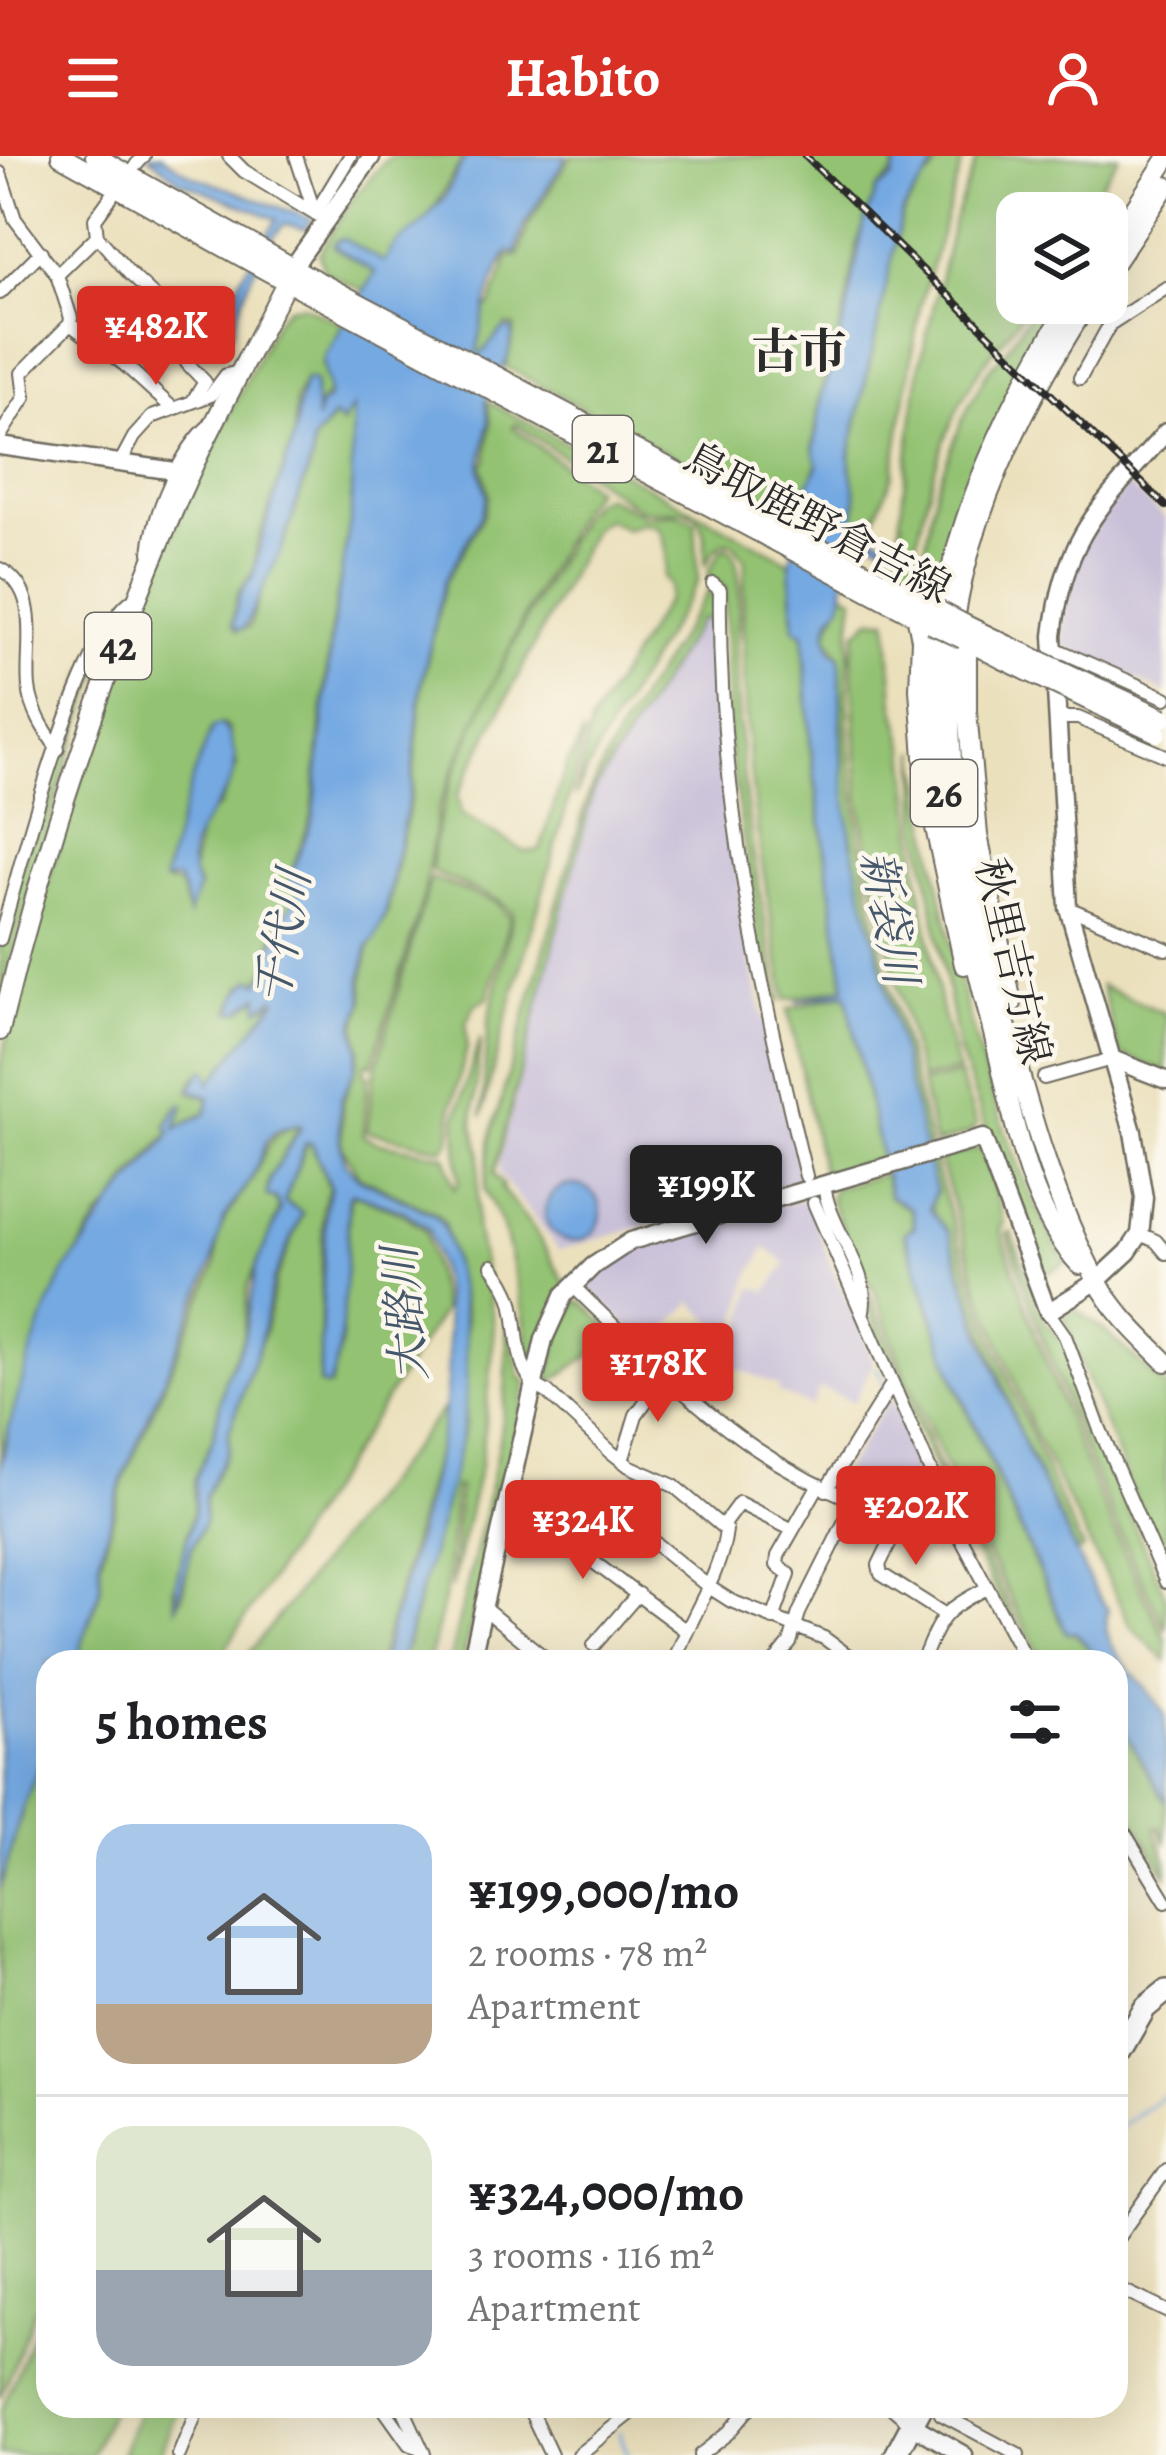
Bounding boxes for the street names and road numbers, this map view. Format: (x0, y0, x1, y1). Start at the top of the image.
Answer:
road number: 21 (573, 416, 633, 482)
street label: 鳥取鹿野倉吉線 (675, 428, 961, 617)
road number: 42 (85, 613, 151, 679)
road number: 26 (911, 760, 977, 826)
street label: 秋里吉方線 (962, 852, 1065, 1070)

